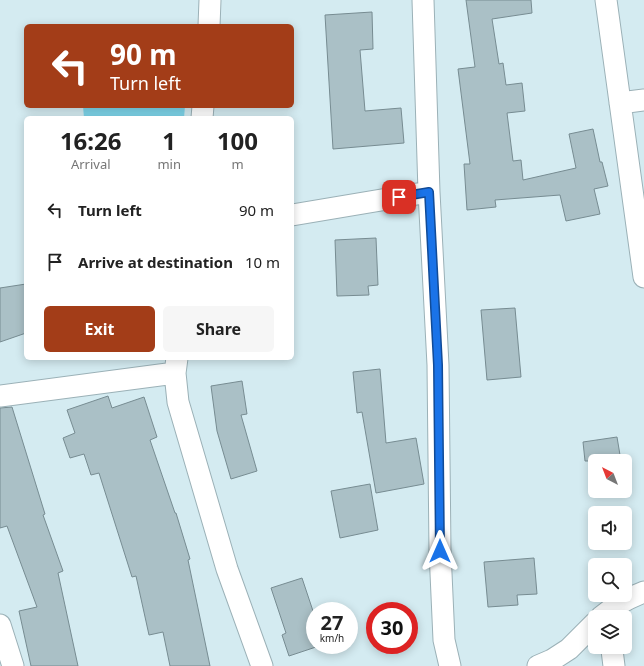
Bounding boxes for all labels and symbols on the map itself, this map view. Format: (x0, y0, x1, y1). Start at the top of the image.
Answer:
pin (382, 180, 416, 214)
north arrow (588, 454, 632, 498)
position arrow (419, 530, 461, 572)
speed limit sign: 30 (366, 602, 418, 654)

